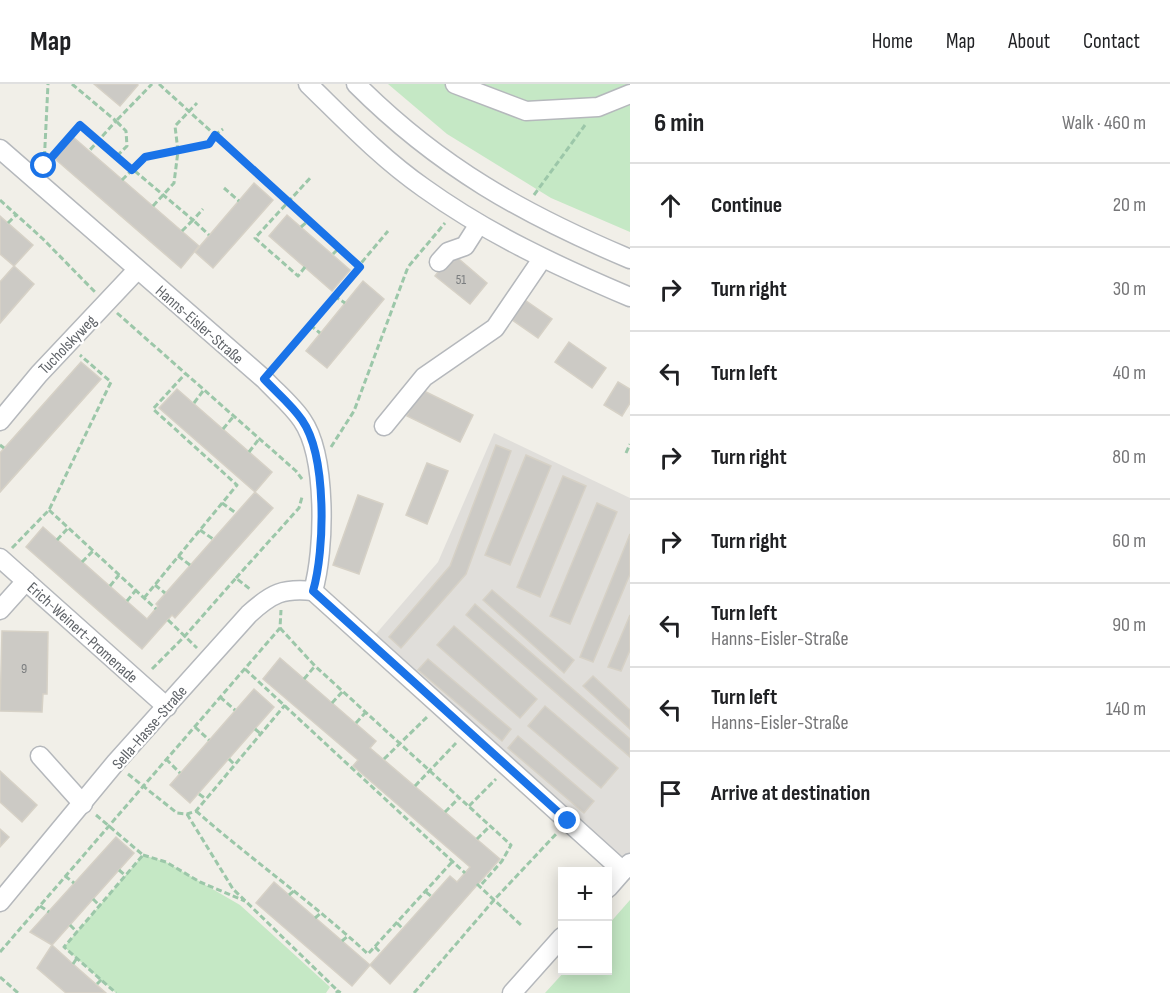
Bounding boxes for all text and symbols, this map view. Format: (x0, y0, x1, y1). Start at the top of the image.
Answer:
text: Map (30, 25, 71, 58)
text: Home (872, 29, 913, 54)
text: Map (946, 29, 975, 54)
text: About (1008, 29, 1050, 54)
text: Contact (1083, 29, 1140, 54)
text: 6 min (654, 108, 704, 139)
text: Walk · 460 m (1062, 111, 1146, 135)
route start (30, 152, 56, 178)
icon: ahead (654, 189, 687, 222)
text: Continue (711, 192, 782, 219)
text: 20 m (1113, 193, 1146, 217)
house number: 51 (456, 271, 466, 288)
icon: right (654, 273, 687, 306)
text: Turn right (711, 276, 787, 303)
text: 30 m (1113, 277, 1146, 301)
street label: Hanns-Eisler-Straße (151, 282, 247, 368)
street label: Tucholskyweg (35, 312, 101, 379)
icon: left (654, 357, 687, 390)
text: Turn left (711, 360, 777, 387)
text: 40 m (1113, 361, 1146, 385)
icon: right (654, 441, 687, 474)
text: Turn right (711, 444, 787, 471)
text: 80 m (1112, 445, 1146, 469)
icon: right (654, 525, 687, 558)
text: Turn right (711, 528, 787, 555)
text: 60 m (1112, 529, 1146, 553)
street label: Erich-Weinert-Promenade (23, 579, 141, 688)
text: Turn left (711, 600, 777, 627)
icon: left (654, 609, 687, 642)
text: 90 m (1112, 613, 1146, 637)
text: Hanns-Eisler-Straße (711, 627, 848, 651)
house number: 9 (21, 660, 27, 677)
street label: Sella-Hasse-Straße (109, 682, 192, 774)
text: Turn left (711, 684, 777, 711)
icon: left (654, 693, 687, 726)
text: 140 m (1106, 697, 1146, 721)
text: Hanns-Eisler-Straße (711, 711, 848, 735)
icon: arrive (654, 777, 687, 810)
text: Arrive at destination (711, 780, 870, 807)
route end (554, 807, 580, 833)
map controls (558, 867, 612, 975)
button: + (558, 867, 612, 921)
button: − (558, 921, 612, 975)

